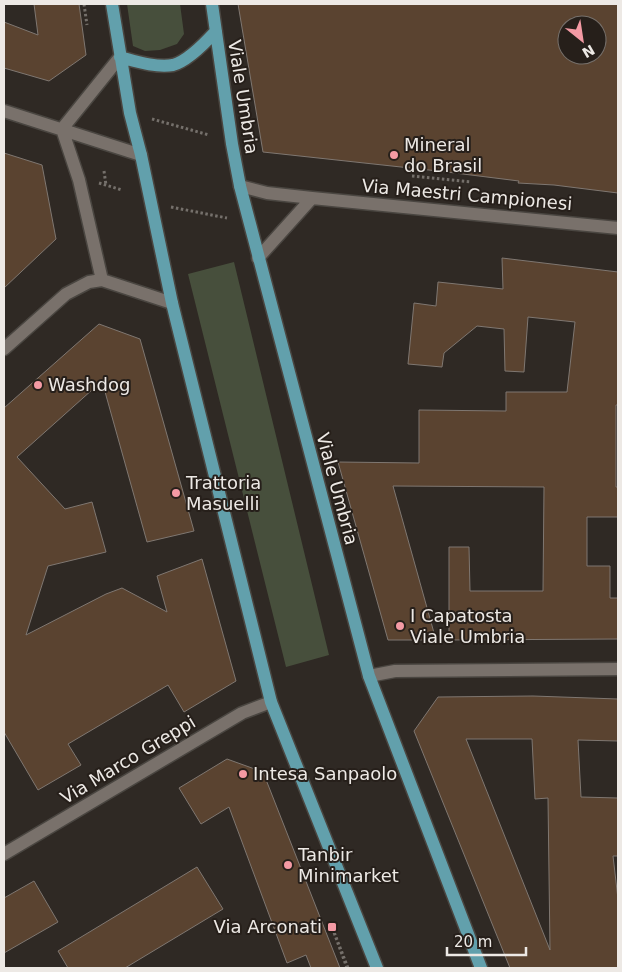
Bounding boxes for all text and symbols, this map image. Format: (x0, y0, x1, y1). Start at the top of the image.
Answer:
north arrow (557, 15, 607, 65)
street label: Viale Umbria (224, 38, 263, 156)
text: N (579, 41, 598, 61)
place label: Mineral do Brasil (404, 134, 482, 176)
marker: Mineral do Brasil (388, 149, 400, 161)
street label: Via Maestri Campionesi (361, 175, 573, 214)
place label: Washdog (48, 374, 130, 395)
marker: Washdog (32, 379, 44, 391)
street label: Viale Umbria (312, 430, 363, 547)
place label: Trattoria Masuelli (185, 472, 261, 514)
marker: Trattoria Masuelli (170, 487, 182, 499)
place label: I Capatosta Viale Umbria (410, 605, 525, 647)
marker: I Capatosta Viale Umbria (394, 620, 406, 632)
street label: Via Marco Greppi (56, 711, 199, 808)
place label: Intesa Sanpaolo (253, 763, 397, 784)
marker: Intesa Sanpaolo (237, 768, 249, 780)
place label: Tanbir Minimarket (297, 844, 399, 886)
marker: Tanbir Minimarket (282, 859, 294, 871)
place label: Via Arconati (214, 916, 322, 937)
marker: Via Arconati (326, 921, 338, 933)
scale bar (447, 924, 526, 956)
text: 20 m (454, 933, 492, 951)

